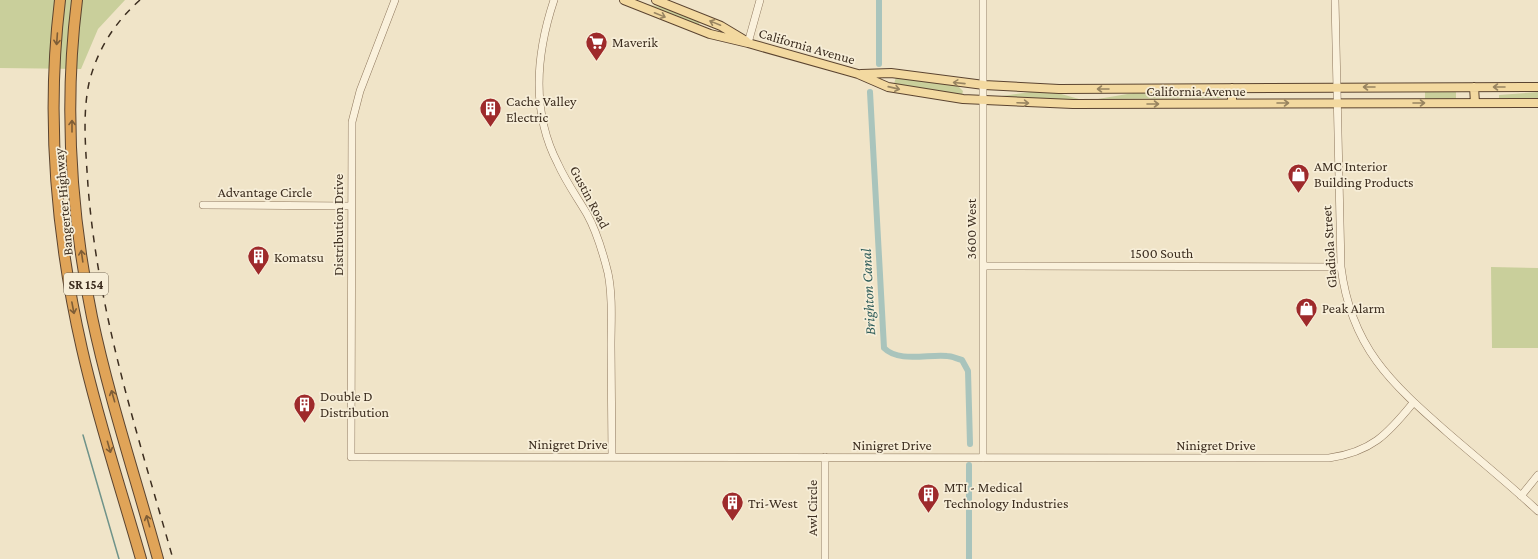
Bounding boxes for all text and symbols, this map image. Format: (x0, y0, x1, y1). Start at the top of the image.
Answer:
one-way arrow (654, 11, 666, 19)
one-way arrow (709, 19, 721, 27)
street label: California Avenue (757, 25, 857, 67)
supermarket icon: Maverik (583, 29, 609, 62)
one-way arrow (53, 32, 60, 45)
place label: Maverik (612, 34, 658, 50)
one-way arrow (953, 79, 966, 87)
street label: California Avenue (1146, 83, 1246, 99)
one-way arrow (1363, 83, 1376, 91)
one-way arrow (1493, 83, 1506, 91)
one-way arrow (887, 85, 900, 93)
one-way arrow (1097, 85, 1110, 92)
place label: Cache Valley Electric (506, 93, 577, 125)
building icon: Cache Valley Electric (477, 96, 503, 129)
one-way arrow (1016, 99, 1029, 106)
one-way arrow (1276, 99, 1289, 107)
one-way arrow (1412, 99, 1425, 107)
one-way arrow (1146, 100, 1159, 108)
one-way arrow (68, 120, 76, 133)
street label: Bangerter Highway (50, 147, 76, 256)
place label: AMC Interior Building Products (1314, 158, 1414, 190)
shop icon: AMC Interior Building Products (1285, 161, 1311, 194)
street label: Gustin Road (567, 163, 613, 232)
street label: Distribution Drive (330, 174, 346, 276)
street label: Advantage Circle (218, 184, 312, 200)
street label: 3600 West (963, 198, 979, 259)
street label: Gladiola Street (1318, 205, 1340, 289)
building icon: Komatsu (245, 244, 271, 277)
street label: 1500 South (1131, 245, 1194, 261)
water label: Brighton Canal (858, 248, 879, 336)
place label: Komatsu (274, 249, 325, 265)
one-way arrow (78, 250, 86, 263)
road number: SR 154 (64, 273, 108, 295)
shop icon: Peak Alarm (1293, 295, 1319, 328)
place label: Peak Alarm (1322, 300, 1385, 316)
one-way arrow (70, 301, 78, 314)
place label: Double D Distribution (320, 388, 390, 420)
one-way arrow (109, 390, 116, 403)
building icon: Double D Distribution (291, 391, 317, 424)
street label: Ninigret Drive (528, 436, 608, 452)
street label: Ninigret Drive (852, 437, 932, 453)
street label: Ninigret Drive (1176, 437, 1256, 453)
one-way arrow (106, 440, 113, 453)
place label: MTI - Medical Technology Industries (944, 479, 1068, 511)
street label: Awl Circle (804, 480, 820, 536)
building icon: MTI - Medical Technology Industries (915, 482, 941, 515)
building icon: Tri-West (720, 490, 746, 523)
place label: Tri-West (748, 495, 798, 511)
one-way arrow (144, 515, 151, 528)

